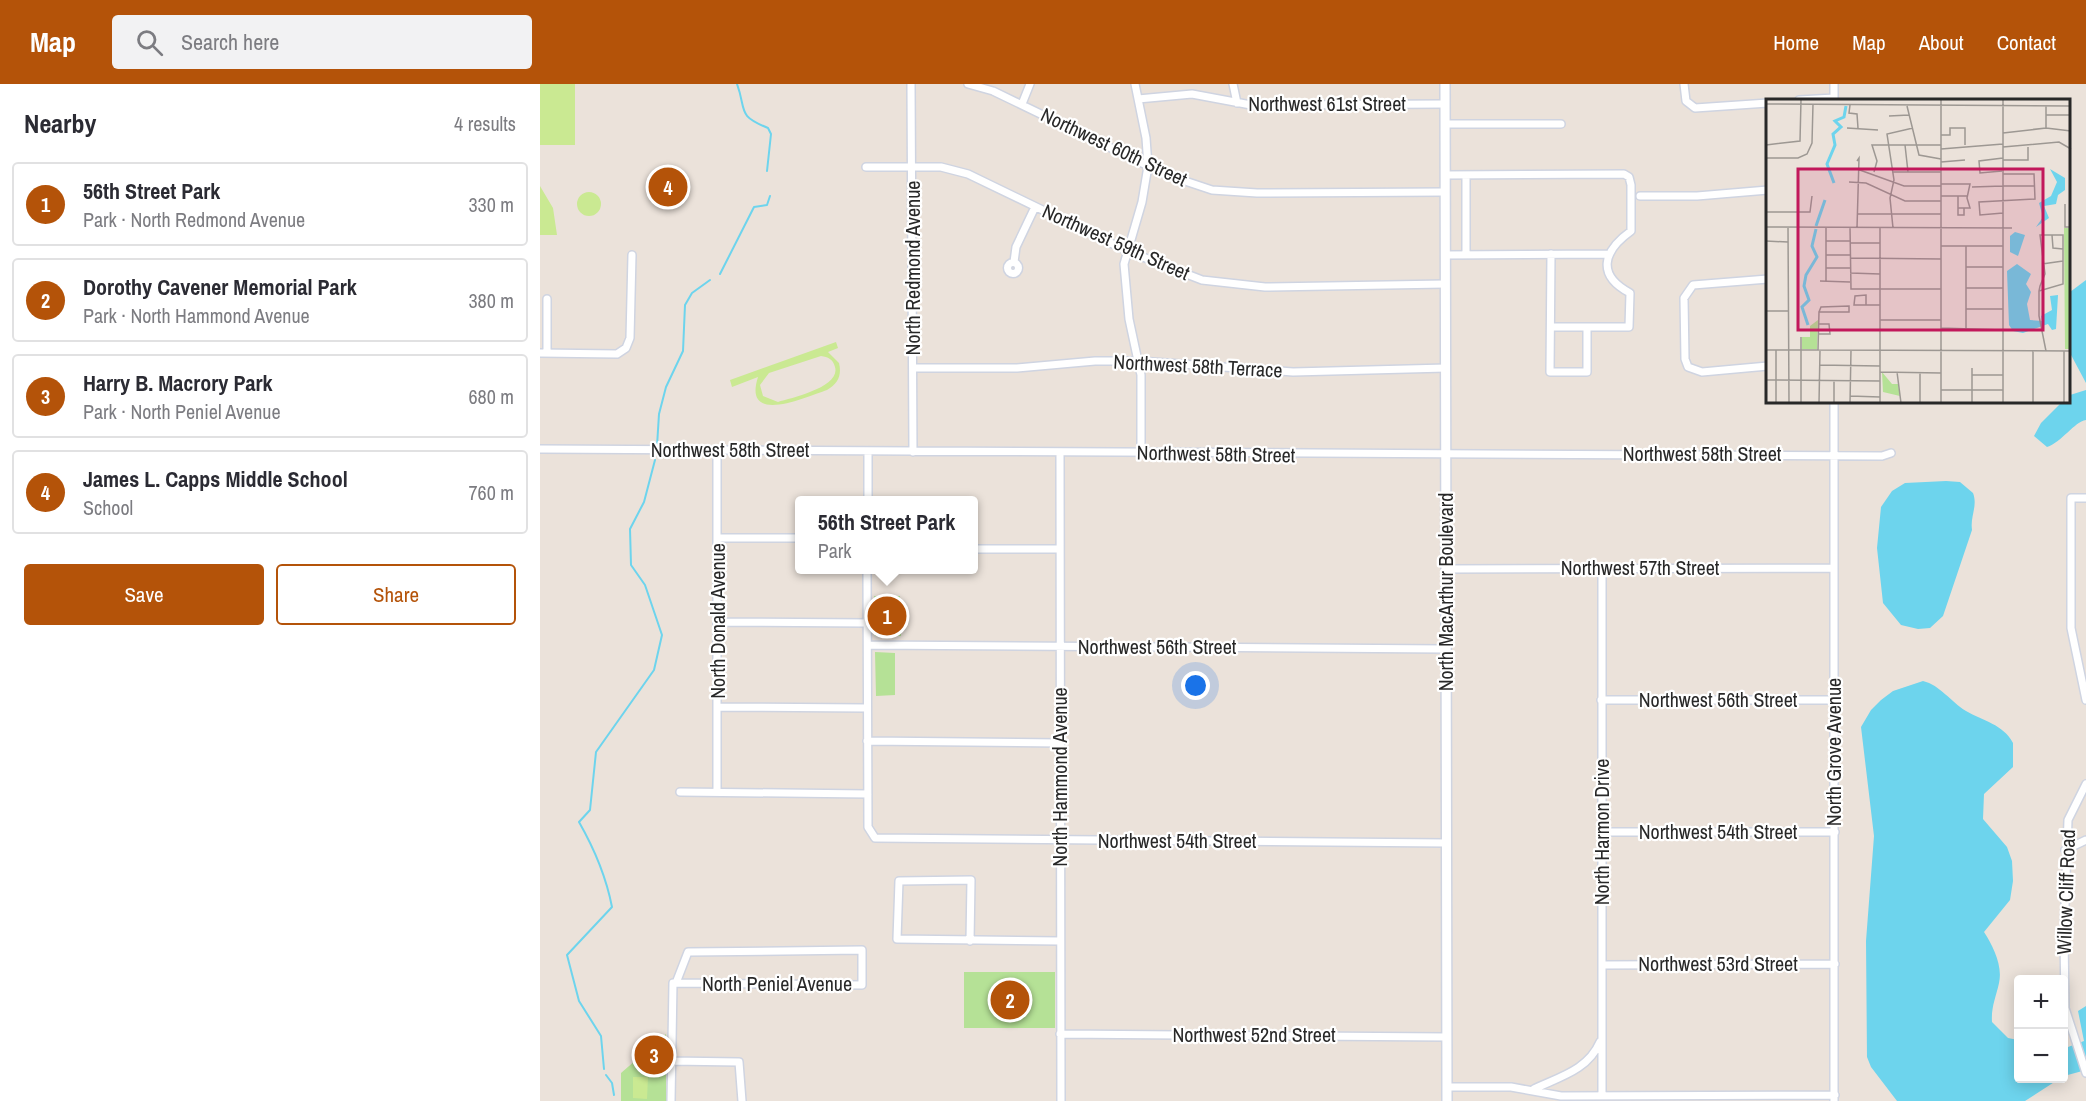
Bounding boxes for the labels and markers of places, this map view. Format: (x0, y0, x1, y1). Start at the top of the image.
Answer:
pin: 4 (648, 164, 688, 210)
pin: 1 (868, 594, 906, 638)
pin: 2 (990, 978, 1030, 1022)
pin: 3 (634, 1032, 674, 1078)

